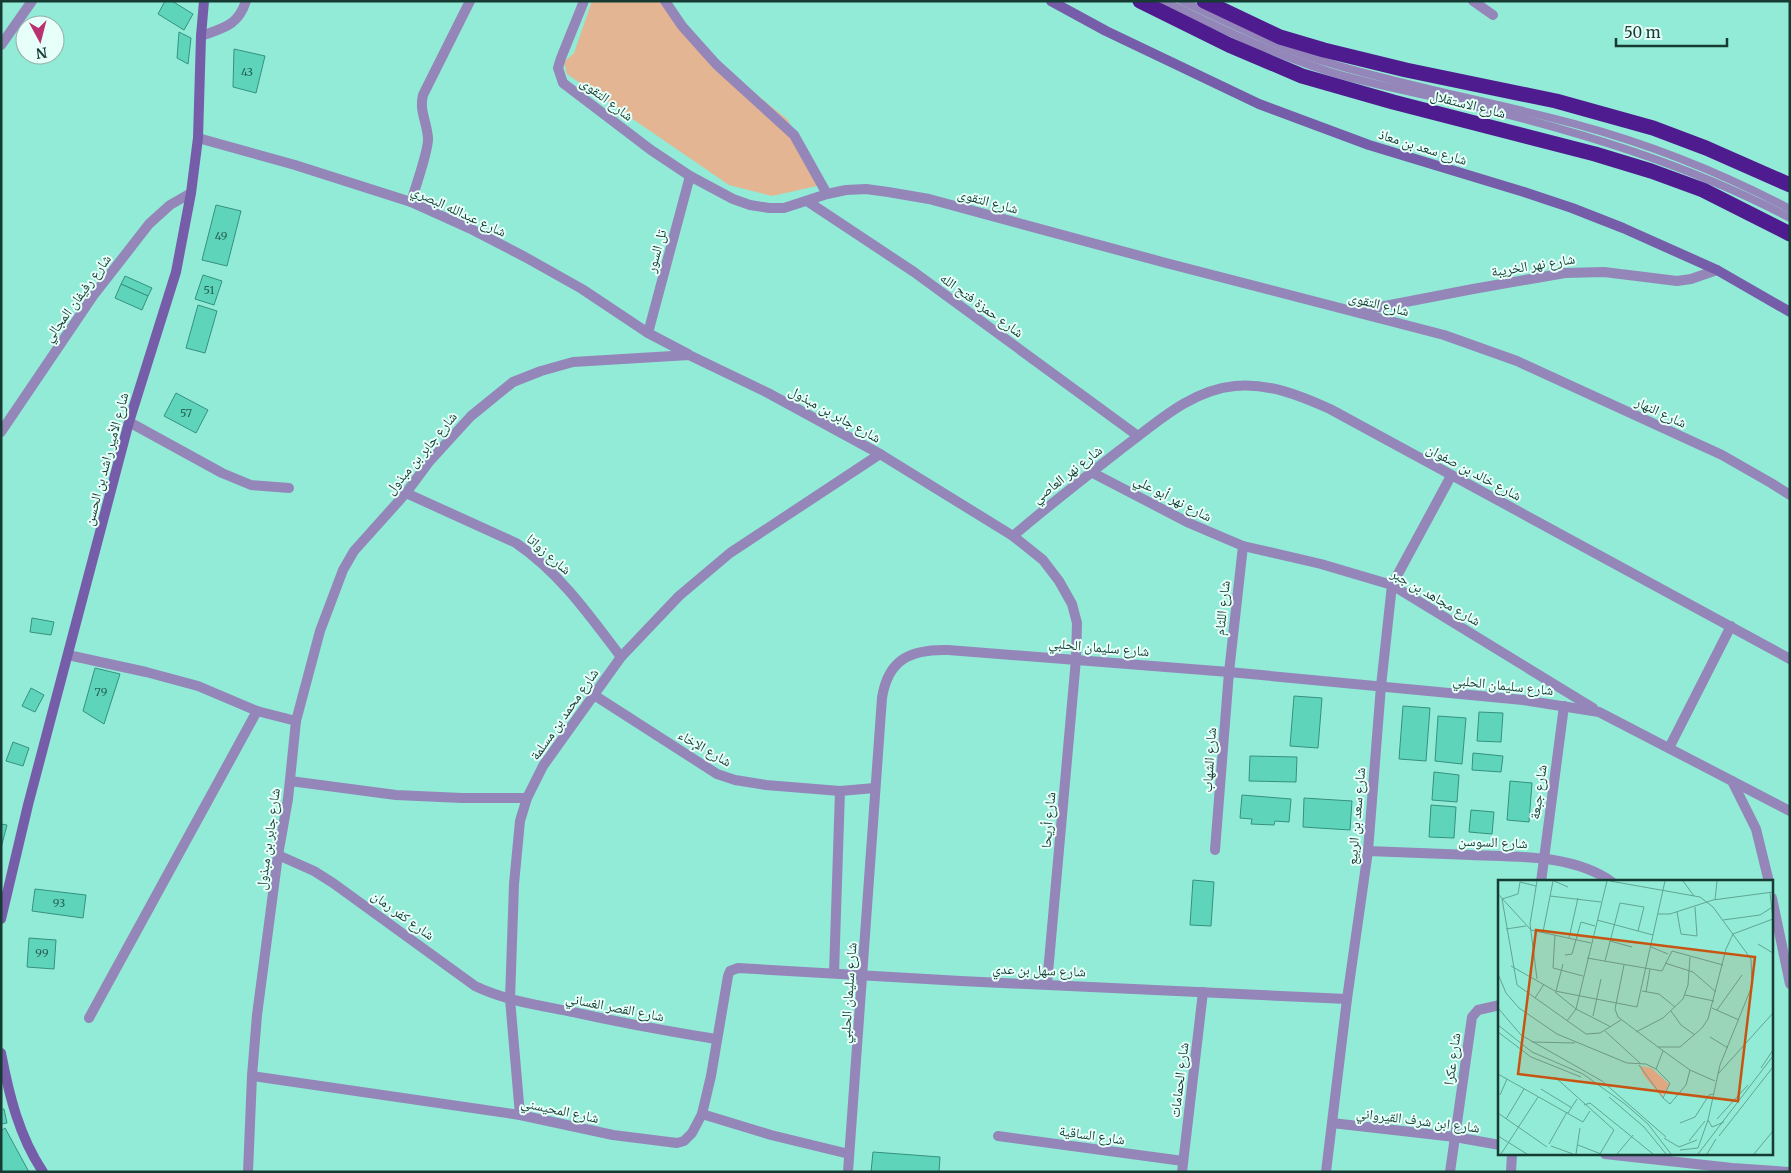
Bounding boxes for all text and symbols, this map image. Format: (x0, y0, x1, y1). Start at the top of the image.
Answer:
north arrow (15, 15, 65, 65)
scale bar (1616, 15, 1727, 47)
text: 50 m (1624, 23, 1661, 42)
text: N (35, 43, 48, 63)
house number: 43 (241, 65, 253, 79)
street label: شارع التقوى (576, 73, 637, 126)
street label: شارع الاستقلال (1428, 86, 1508, 123)
street label: شارع سعد بن معاذ (1376, 125, 1470, 170)
street label: شارع عبدالله البصري (408, 181, 509, 243)
street label: شارع التقوى (956, 184, 1020, 219)
street label: تل السور (641, 227, 670, 276)
house number: 49 (215, 229, 228, 243)
street label: شارع نهر الخريبة (1490, 249, 1576, 281)
street label: شارع رفيفان المجالي (39, 251, 117, 347)
street label: شارع حمزة فتح الله (936, 269, 1027, 342)
house number: 51 (204, 283, 214, 297)
street label: شارع التقوى (1347, 288, 1411, 321)
street label: شارع جابر بن مبذول (785, 381, 884, 448)
street label: شارع الأمير راشد بن الحسن (80, 390, 133, 528)
street label: شارع النهار (1631, 392, 1690, 433)
house number: 57 (180, 406, 192, 420)
street label: شارع جابر بن مبذول (381, 408, 462, 499)
street label: شارع خالد بن صفوان (1423, 439, 1525, 506)
street label: شارع نهر العاصي (1028, 441, 1107, 509)
street label: شارع نهر أبو علي (1130, 471, 1215, 528)
street label: شارع زواتا (522, 530, 575, 579)
street label: شارع مجاهد بن جبر (1387, 564, 1484, 631)
street label: شارع اللثام (1210, 580, 1235, 636)
street label: شارع سليمان الحلبي (1048, 634, 1150, 663)
street label: شارع محمد بن مسلمة (526, 665, 603, 764)
street label: شارع سليمان الحلبي (1451, 671, 1554, 702)
house number: 79 (95, 685, 108, 699)
street label: شارع الإخاء (674, 725, 735, 771)
street label: شارع الشهاب (1198, 727, 1221, 793)
street label: شارع جبعة (1525, 763, 1552, 821)
street label: شارع سعد بن الربيع (1343, 767, 1370, 866)
street label: شارع جابر بن مبذول (252, 787, 285, 891)
street label: شارع أريحا (1037, 791, 1060, 849)
street label: شارع السوسن (1458, 832, 1528, 853)
inset map (1498, 880, 1774, 1156)
street label: شارع كفر رمان (367, 886, 438, 945)
house number: 93 (53, 896, 65, 910)
street label: شارع سليمان الحلبي (835, 942, 863, 1044)
house number: 99 (35, 946, 49, 960)
street label: شارع سهل بن عدي (992, 959, 1086, 983)
street label: شارع القصر الغساني (564, 989, 666, 1028)
street label: شارع عكرا (1439, 1032, 1466, 1086)
street label: شارع الحمامات (1165, 1041, 1194, 1119)
street label: شارع المحيسني (519, 1093, 601, 1130)
street label: شارع ابن شرف القيرواني (1355, 1103, 1481, 1139)
street label: شارع الساقية (1058, 1121, 1126, 1150)

